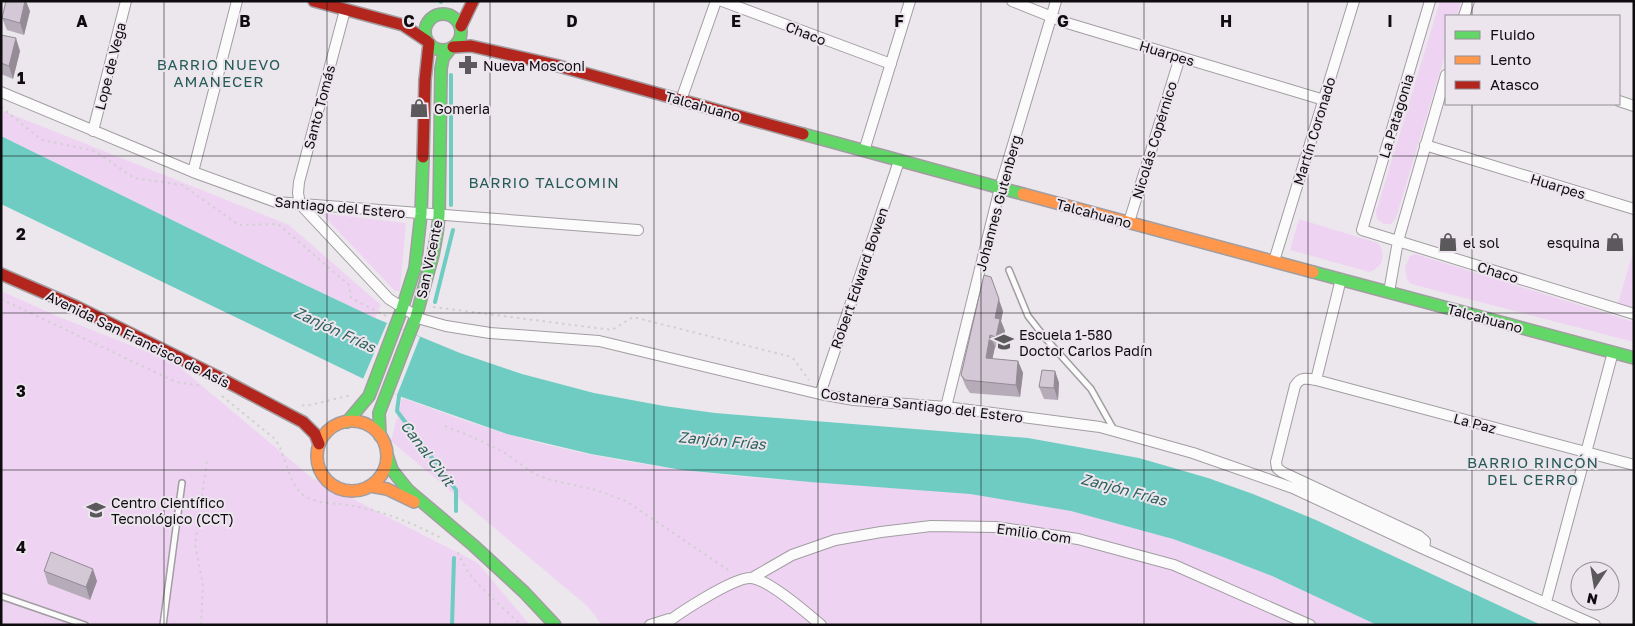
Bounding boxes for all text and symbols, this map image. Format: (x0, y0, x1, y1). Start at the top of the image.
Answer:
text: A (76, 11, 88, 31)
text: B (239, 11, 251, 31)
text: C (403, 11, 415, 31)
text: D (566, 11, 578, 31)
text: E (731, 11, 741, 31)
text: F (894, 11, 904, 31)
text: G (1057, 11, 1069, 31)
text: H (1220, 11, 1232, 31)
text: I (1387, 11, 1393, 31)
legend (1445, 15, 1620, 105)
street label: Chaco (783, 18, 829, 48)
street label: Lope de Vega (91, 20, 129, 112)
text: Fluido (1490, 25, 1535, 43)
street label: Huarpes (1137, 37, 1197, 69)
text: Lento (1490, 50, 1531, 68)
pharmacy icon: Nueva Mosconi (457, 54, 479, 76)
district label: BARRIO NUEVO AMANECER (157, 55, 281, 90)
place label: Nueva Mosconi (483, 57, 585, 74)
street label: Santo Tomás (300, 63, 338, 151)
text: 1 (17, 68, 25, 88)
street label: La Patagonia (1375, 72, 1417, 160)
street label: Martín Coronado (1289, 75, 1339, 187)
text: Atasco (1490, 75, 1539, 93)
street label: Nicolás Copérnico (1128, 79, 1180, 201)
street label: Talcahuano (664, 87, 742, 125)
shop icon: Gomeria (408, 97, 430, 119)
place label: Gomeria (434, 100, 490, 117)
street label: Johannes Gutenberg (972, 133, 1024, 273)
street label: Huarpes (1528, 170, 1588, 202)
district label: BARRIO TALCOMIN (468, 173, 620, 191)
street label: Santiago del Estero (274, 193, 406, 221)
street label: Talcahuano (1055, 195, 1133, 231)
street label: Robert Edward Bowen (827, 205, 891, 351)
street label: San Vicente (412, 218, 446, 300)
text: 2 (16, 224, 26, 244)
shop icon: el sol (1437, 231, 1459, 253)
shop icon: esquina (1604, 231, 1626, 253)
place label: el sol (1463, 234, 1499, 251)
place label: esquina (1547, 234, 1600, 251)
street label: Chaco (1475, 258, 1521, 286)
street label: Avenida San Francisco de Asís (43, 287, 233, 391)
street label: Talcahuano (1446, 300, 1524, 336)
water label: Zanjón Frías (291, 302, 380, 357)
place label: Escuela 1-580 Doctor Carlos Padín (1019, 326, 1152, 359)
school or university icon: Escuela 1-580 Doctor Carlos Padín (993, 331, 1015, 353)
text: 3 (16, 381, 26, 401)
street label: Costanera Santiago del Estero (820, 384, 1024, 426)
street label: La Paz (1452, 409, 1498, 437)
water label: Canal Civit (397, 417, 460, 491)
water label: Zanjón Frías (677, 427, 768, 454)
district label: BARRIO RINCÓN DEL CERRO (1467, 453, 1599, 488)
water label: Zanjón Frías (1079, 469, 1170, 510)
place label: Centro Científico Tecnológico (CCT) (111, 494, 234, 527)
school or university icon: Centro Científico Tecnológico (CCT) (85, 499, 107, 521)
street label: Emilio Com (996, 519, 1072, 547)
text: 4 (16, 537, 26, 557)
north arrow (1570, 561, 1620, 611)
text: N (1585, 590, 1599, 609)

